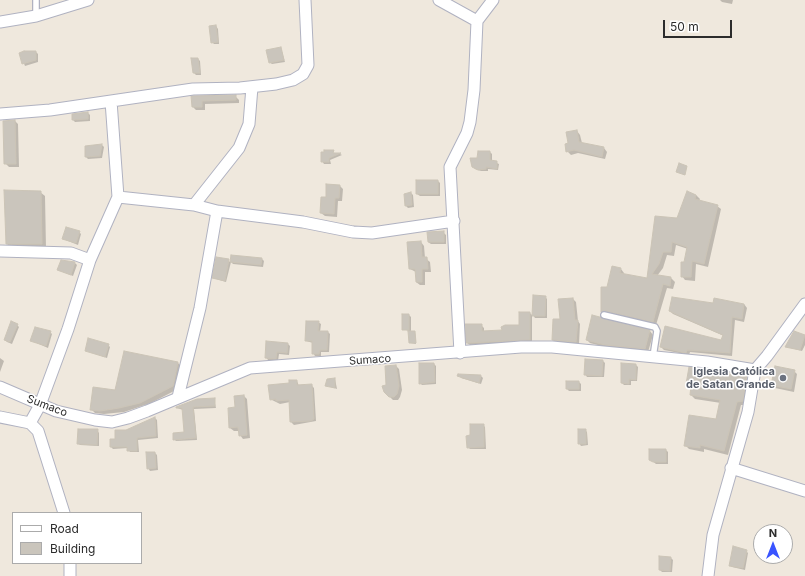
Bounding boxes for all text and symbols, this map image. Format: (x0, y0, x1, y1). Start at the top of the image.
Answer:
scale bar (665, 12, 734, 38)
text: 50 m (670, 19, 699, 34)
street label: Sumaco (348, 352, 392, 368)
place label: Iglesia Católica de Satan Grande (686, 365, 775, 391)
marker: Iglesia Católica de Satan Grande (778, 373, 788, 383)
street label: Sumaco (25, 392, 69, 420)
legend (12, 512, 142, 564)
text: Road (50, 521, 79, 536)
north arrow (753, 524, 793, 564)
text: N (769, 526, 777, 540)
text: Building (50, 541, 95, 556)

